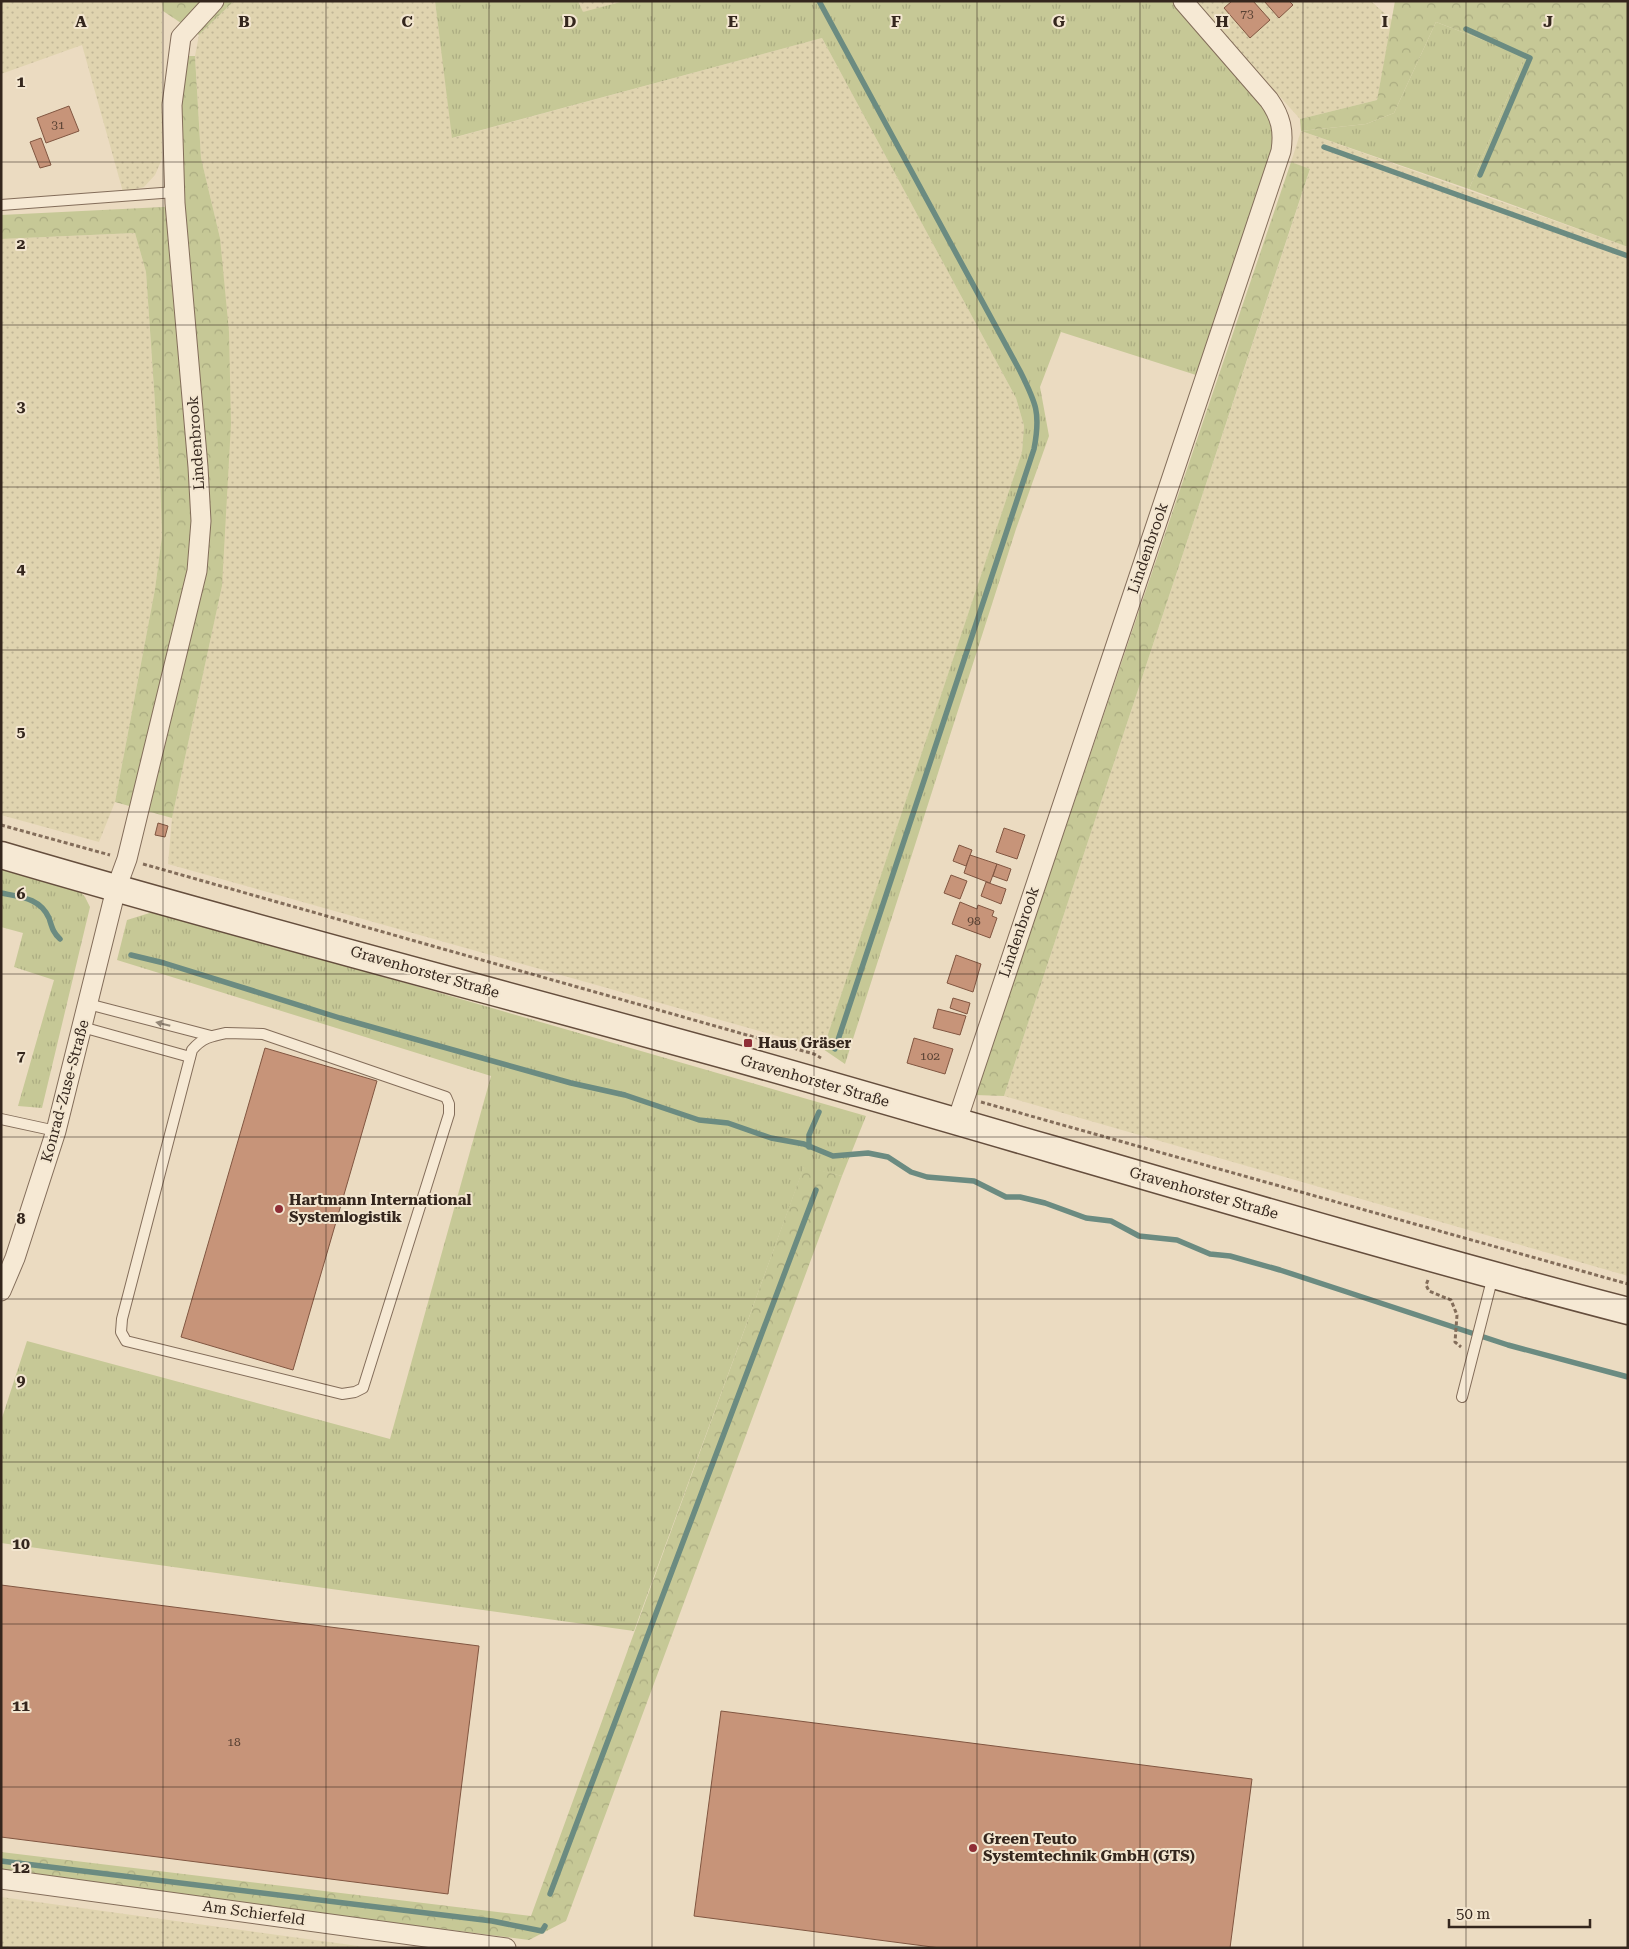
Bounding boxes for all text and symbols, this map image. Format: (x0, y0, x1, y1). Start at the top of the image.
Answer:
house number: 73 (1240, 7, 1254, 21)
text: A (75, 12, 87, 31)
text: B (238, 12, 250, 31)
text: C (401, 12, 413, 31)
text: D (564, 12, 577, 31)
text: E (728, 12, 738, 31)
text: F (891, 12, 901, 31)
text: G (1053, 12, 1066, 31)
text: H (1215, 12, 1229, 31)
text: I (1382, 12, 1388, 31)
text: J (1543, 12, 1553, 31)
text: 1 (17, 72, 26, 91)
house number: 31 (51, 118, 65, 132)
text: 2 (17, 234, 26, 253)
street label: Lindenbrook (184, 395, 208, 491)
text: 3 (17, 397, 26, 416)
street label: Lindenbrook (1124, 500, 1172, 596)
text: 4 (17, 559, 26, 578)
text: 5 (17, 722, 26, 741)
text: 6 (17, 884, 26, 903)
street label: Lindenbrook (995, 884, 1043, 980)
house number: 98 (967, 914, 981, 928)
street label: Gravenhorster Straße (348, 942, 502, 1002)
street label: Konrad-Zuse-Straße (37, 1018, 93, 1164)
one-way arrow (156, 1020, 171, 1028)
place label: Haus Gräser (758, 1034, 851, 1052)
marker: Haus Gräser (742, 1037, 754, 1049)
text: 7 (17, 1046, 26, 1065)
house number: 102 (920, 1049, 940, 1063)
street label: Gravenhorster Straße (738, 1051, 892, 1111)
street label: Gravenhorster Straße (1127, 1163, 1281, 1223)
place label: Hartmann International Systemlogistik (289, 1191, 471, 1226)
marker: Hartmann International Systemlogistik (273, 1203, 285, 1215)
text: 8 (17, 1209, 26, 1228)
text: 9 (17, 1371, 26, 1390)
text: 10 (12, 1534, 30, 1553)
text: 11 (12, 1696, 30, 1715)
house number: 18 (227, 1735, 241, 1749)
place label: Green Teuto Systemtechnik GmbH (GTS) (983, 1830, 1195, 1865)
marker: Green Teuto Systemtechnik GmbH (GTS) (967, 1842, 979, 1854)
text: 12 (12, 1858, 30, 1877)
scale bar (1449, 1896, 1590, 1928)
street label: Am Schierfeld (202, 1897, 307, 1929)
text: 50 m (1456, 1905, 1491, 1923)

